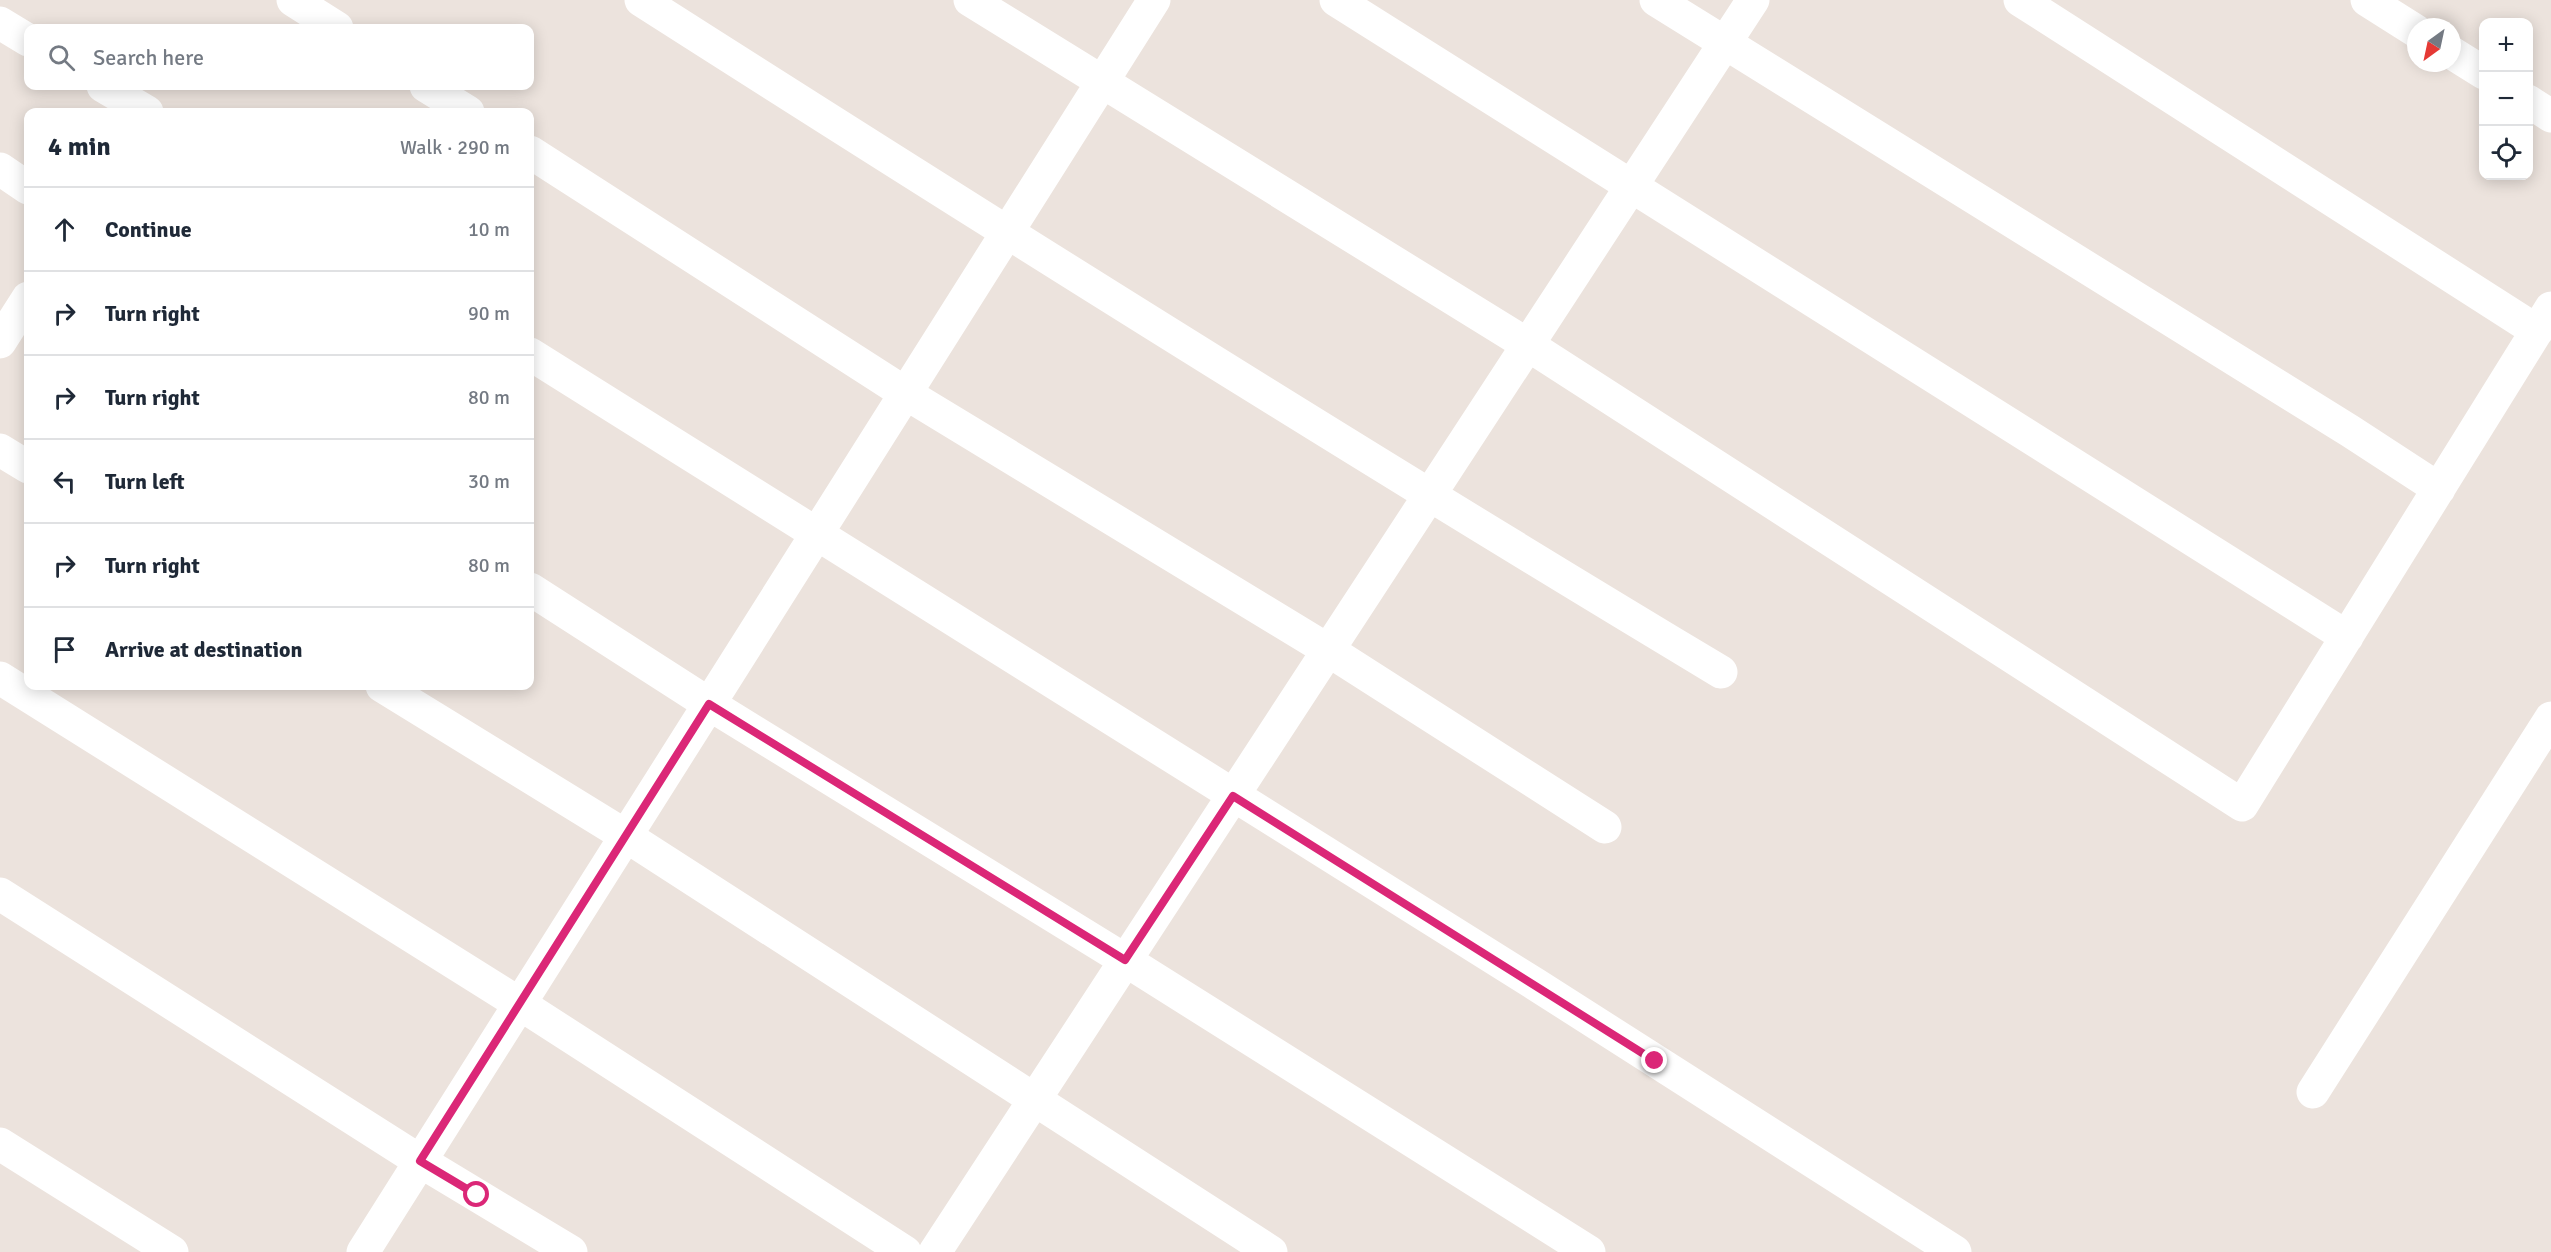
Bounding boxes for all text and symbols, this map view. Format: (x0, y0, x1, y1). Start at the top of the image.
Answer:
north arrow (2407, 18, 2461, 72)
map controls (2479, 18, 2533, 180)
button: + (2479, 18, 2533, 72)
search box (24, 24, 534, 90)
icon: search (45, 41, 78, 74)
text: Search here (93, 44, 204, 71)
button: − (2479, 72, 2533, 126)
button: locate (2479, 126, 2533, 180)
text: 4 min (48, 131, 111, 163)
text: Walk · 290 m (400, 135, 510, 160)
icon: ahead (48, 213, 81, 246)
text: Continue (105, 216, 192, 243)
text: 10 m (468, 217, 510, 242)
icon: right (48, 297, 81, 330)
text: Turn right (105, 300, 200, 327)
text: 90 m (468, 301, 510, 326)
icon: right (48, 381, 81, 414)
text: Turn right (105, 384, 200, 411)
text: 80 m (468, 385, 510, 410)
icon: left (48, 465, 81, 498)
text: Turn left (105, 468, 185, 495)
text: 30 m (468, 469, 510, 494)
icon: right (48, 549, 81, 582)
text: Turn right (105, 552, 200, 579)
text: 80 m (468, 553, 510, 578)
icon: arrive (48, 633, 81, 666)
text: Arrive at destination (105, 636, 302, 663)
route end (1641, 1047, 1667, 1073)
route start (463, 1181, 489, 1207)

